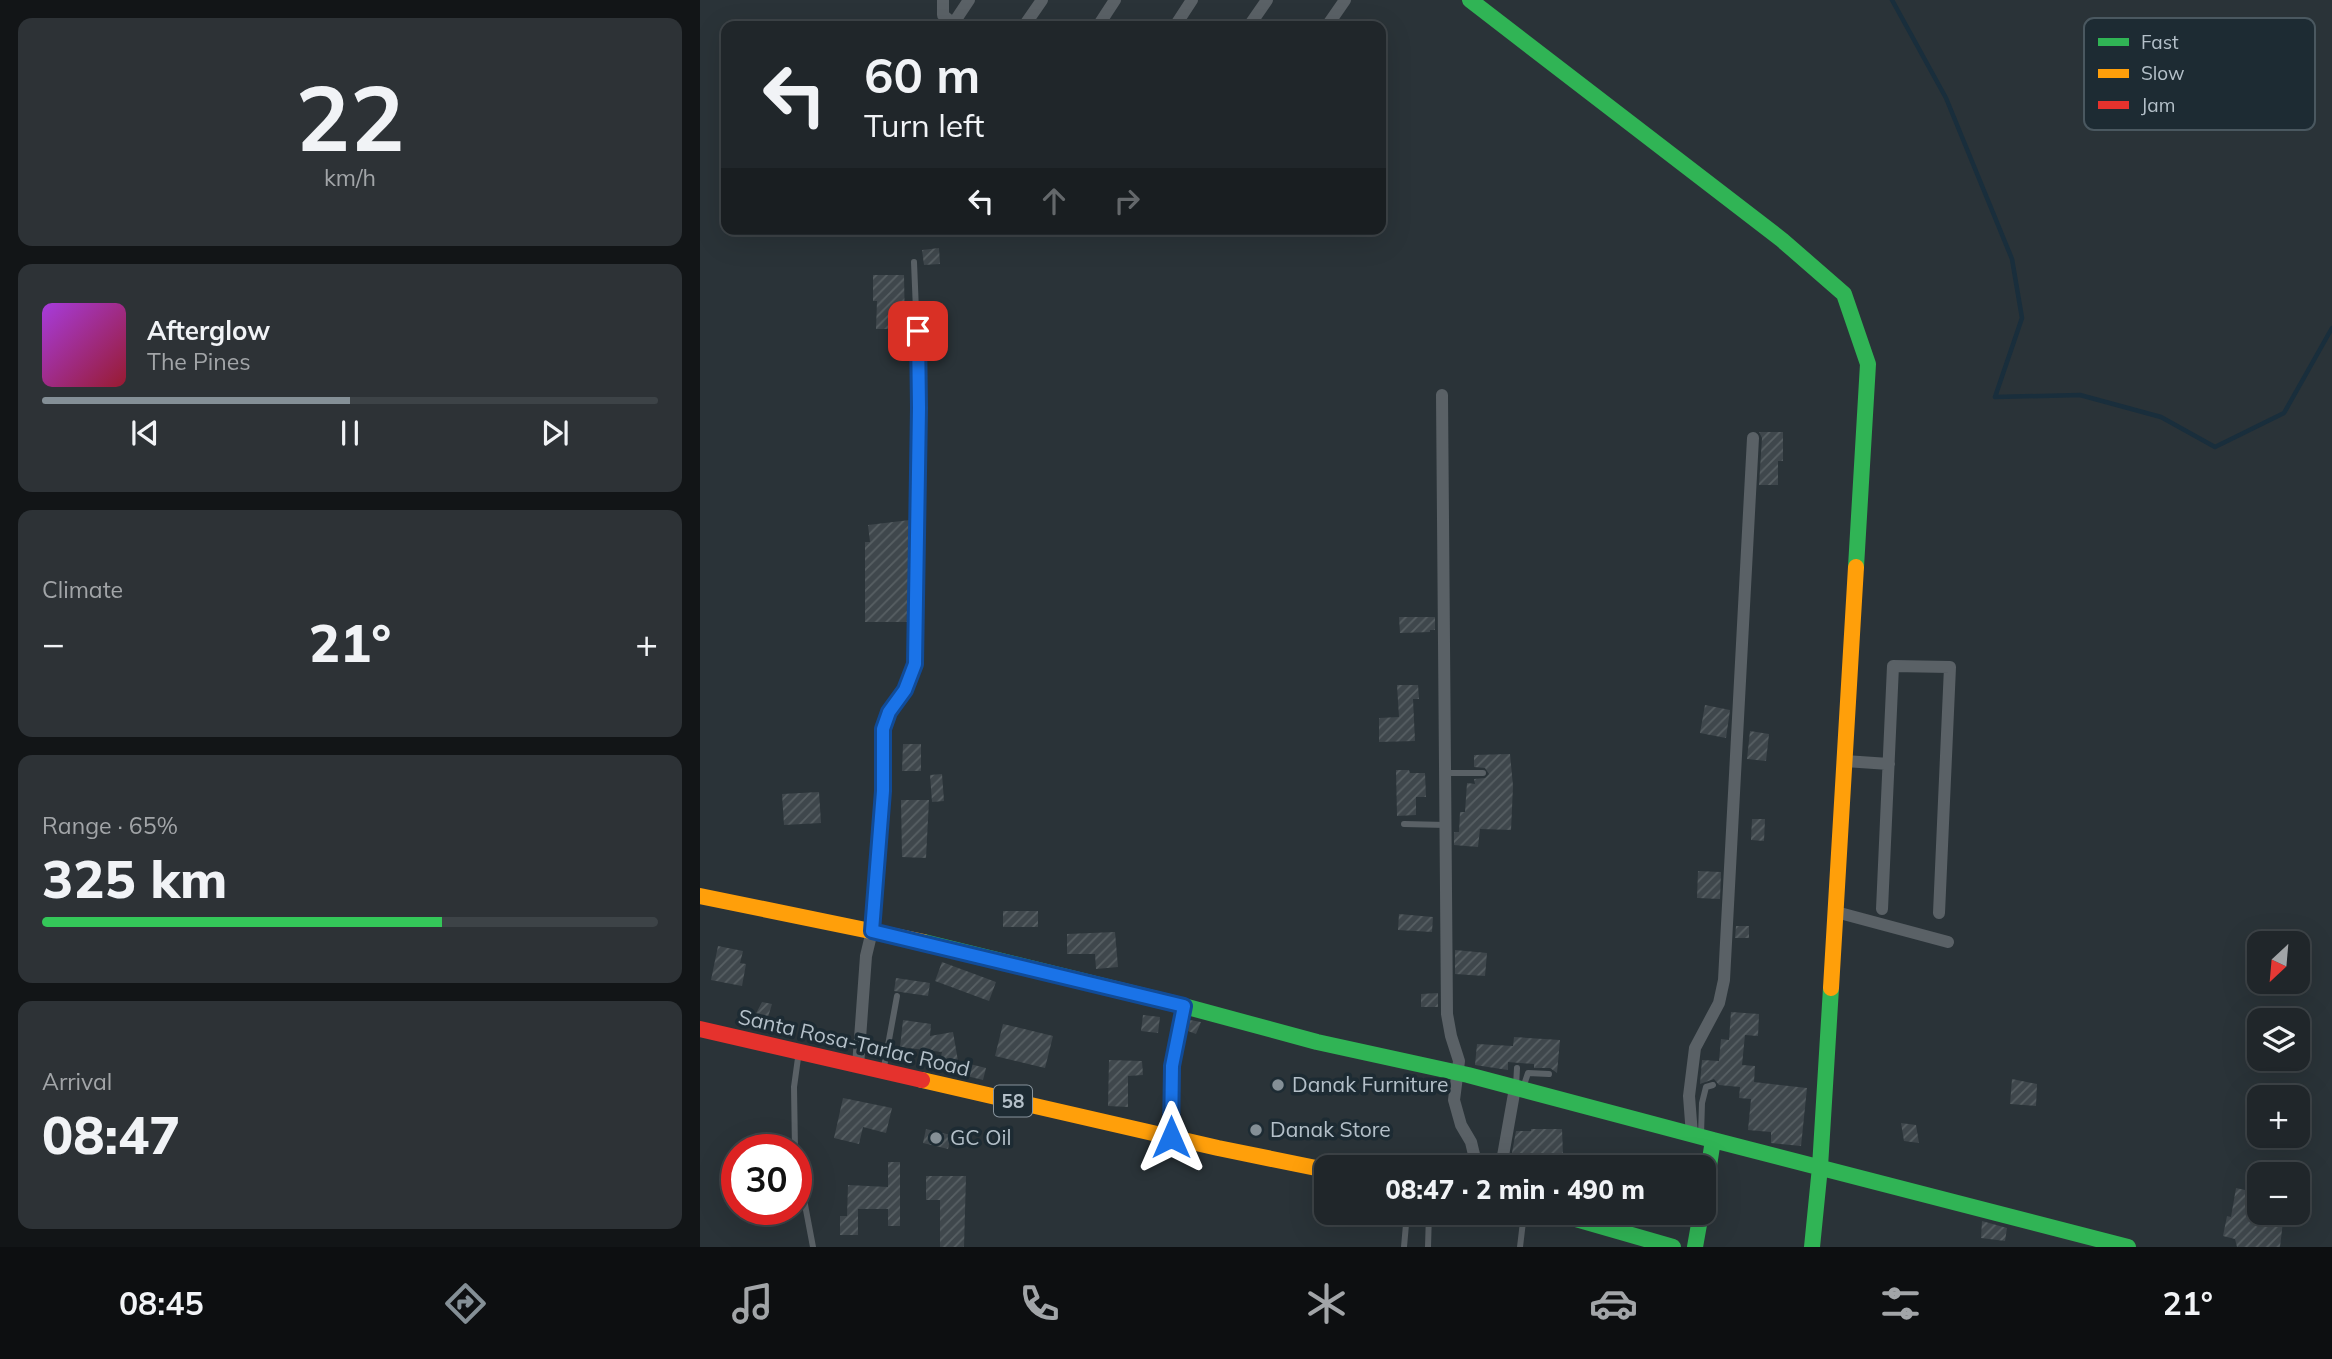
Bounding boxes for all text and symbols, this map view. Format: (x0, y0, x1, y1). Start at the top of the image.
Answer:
legend (2084, 18, 2315, 130)
text: Fast (2141, 30, 2179, 54)
text: 60 m (864, 44, 980, 105)
icon: left (749, 49, 840, 140)
text: 22 (295, 60, 405, 174)
text: Slow (2141, 61, 2185, 85)
text: Jam (2141, 93, 2175, 117)
text: Turn left (864, 105, 984, 145)
text: km/h (324, 163, 376, 192)
icon: left (962, 182, 1000, 220)
icon: ahead (1035, 182, 1073, 220)
icon: right (1108, 182, 1146, 220)
pin (888, 301, 948, 361)
icon: arrive (899, 312, 937, 350)
text: Afterglow (147, 314, 270, 347)
text: The Pines (147, 347, 251, 376)
icon: previous (126, 414, 164, 452)
icon: pause (331, 414, 369, 452)
icon: next (536, 414, 574, 452)
text: Climate (42, 575, 123, 604)
text: 21° (309, 610, 391, 675)
text: − (42, 619, 65, 667)
text: + (635, 619, 658, 667)
text: Range · 65% (42, 811, 178, 840)
text: 325 km (42, 846, 227, 911)
north arrow (2247, 931, 2310, 994)
map controls (2247, 931, 2310, 1225)
street label: Santa Rosa-Tarlac Road (736, 1003, 973, 1081)
button: layers (2247, 1008, 2310, 1071)
text: Arrival (42, 1067, 112, 1096)
place label: Danak Furniture (1292, 1071, 1448, 1097)
marker: Danak Furniture (1270, 1077, 1286, 1093)
button: + (2247, 1085, 2310, 1148)
road number: 58 (994, 1086, 1032, 1116)
position arrow (1134, 1100, 1208, 1174)
text: 08:47 (42, 1102, 180, 1167)
place label: Danak Store (1270, 1116, 1391, 1142)
marker: Danak Store (1248, 1122, 1264, 1138)
place label: GC Oil (950, 1124, 1011, 1150)
marker: GC Oil (928, 1130, 944, 1146)
speed limit sign: 30 (721, 1134, 812, 1225)
button: − (2247, 1162, 2310, 1225)
text: 08:47 · 2 min · 490 m (1385, 1173, 1645, 1206)
icon: directions (441, 1279, 490, 1328)
icon: music (728, 1279, 777, 1328)
icon: phone (1015, 1279, 1064, 1328)
icon: climate (1302, 1279, 1351, 1328)
icon: car (1589, 1279, 1638, 1328)
icon: filters (1876, 1279, 1925, 1328)
text: 08:45 (119, 1283, 204, 1323)
text: 21° (2162, 1283, 2213, 1323)

